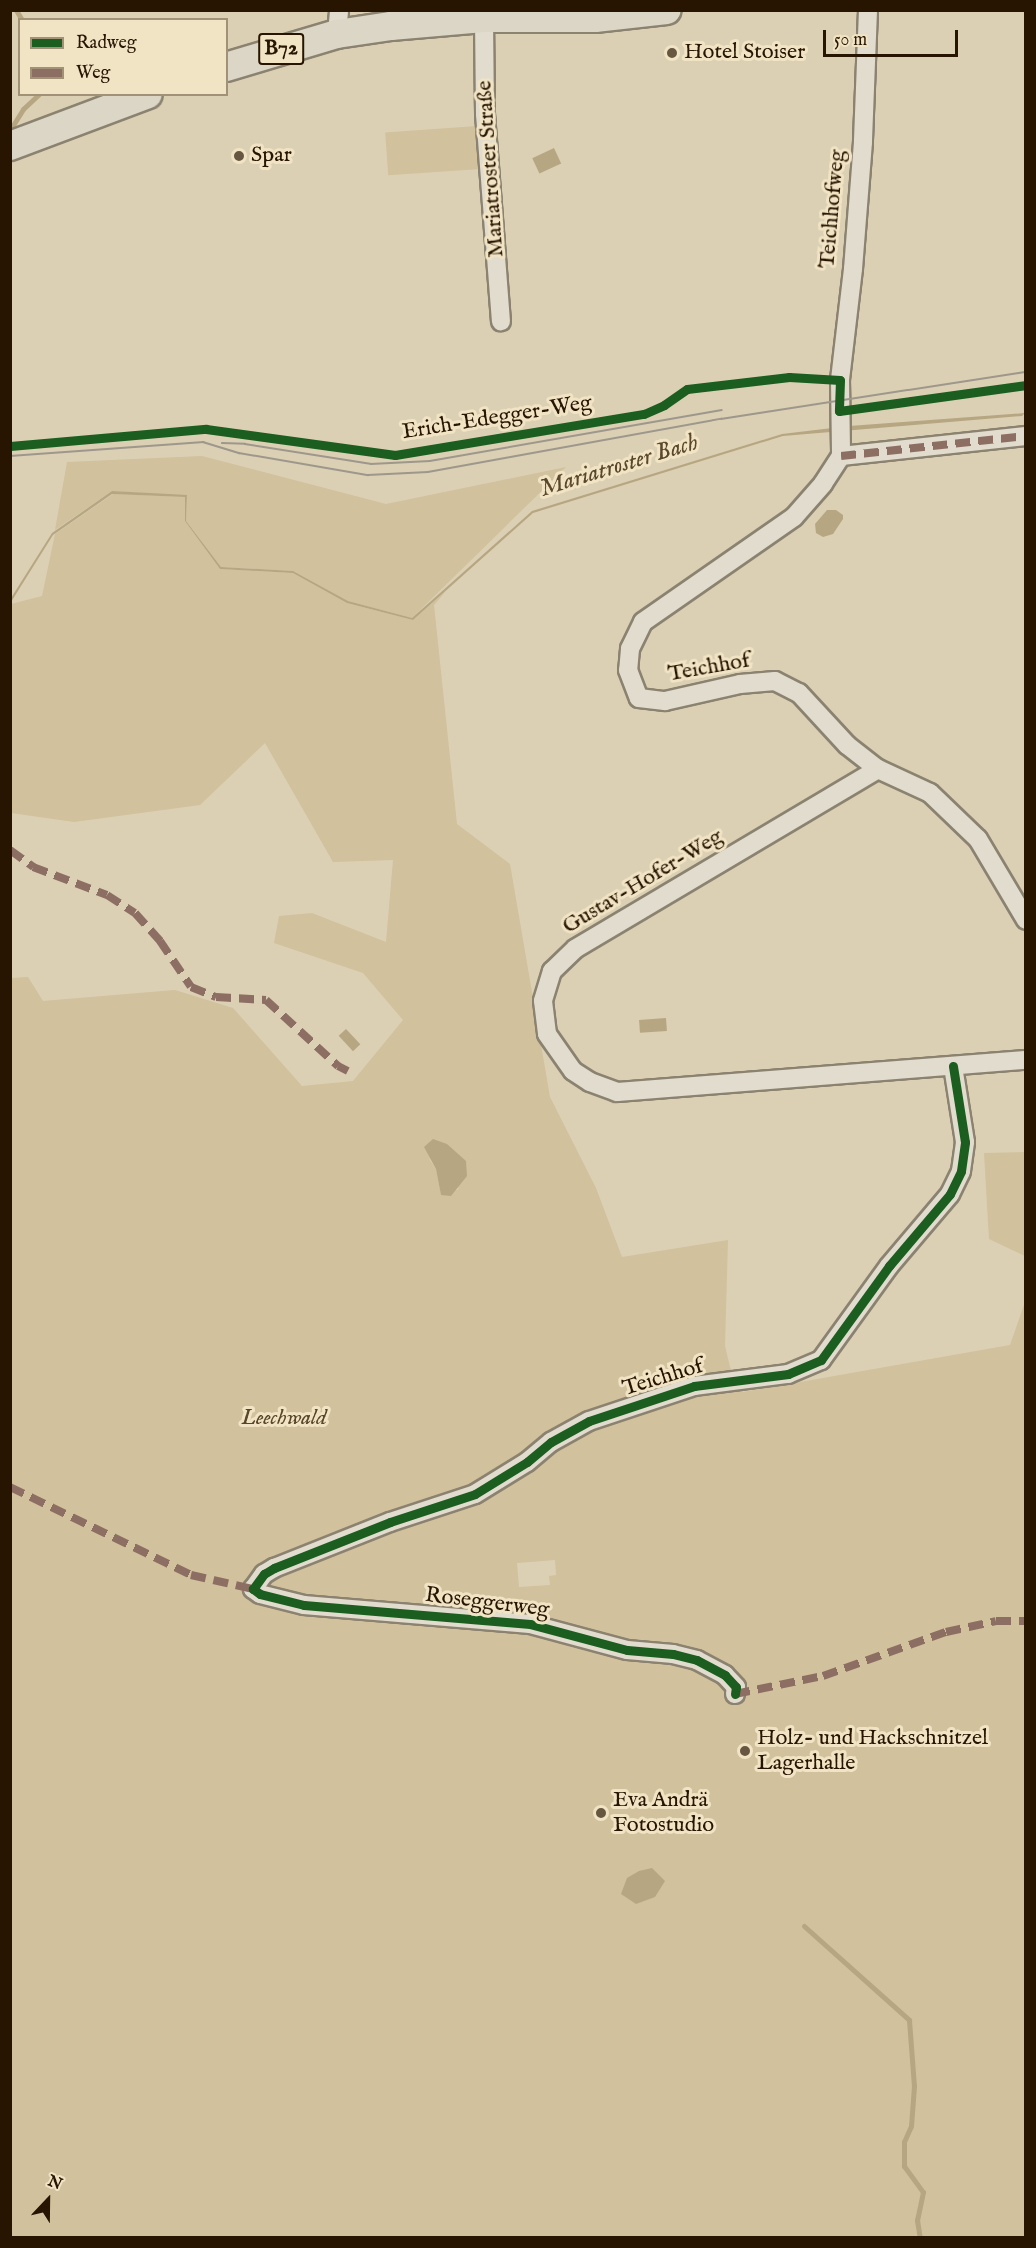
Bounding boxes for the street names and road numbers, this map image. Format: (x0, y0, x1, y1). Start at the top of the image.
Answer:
road number: B72 (257, 31, 305, 67)
street label: Mariatroster Straße (472, 80, 510, 258)
street label: Teichhofweg (815, 149, 851, 269)
street label: Erich-Edegger-Weg (400, 390, 594, 446)
street label: Teichhof (666, 648, 752, 688)
street label: Gustav-Hofer-Weg (558, 824, 728, 940)
street label: Teichhof (620, 1353, 706, 1403)
street label: Roseggerweg (423, 1582, 551, 1624)

